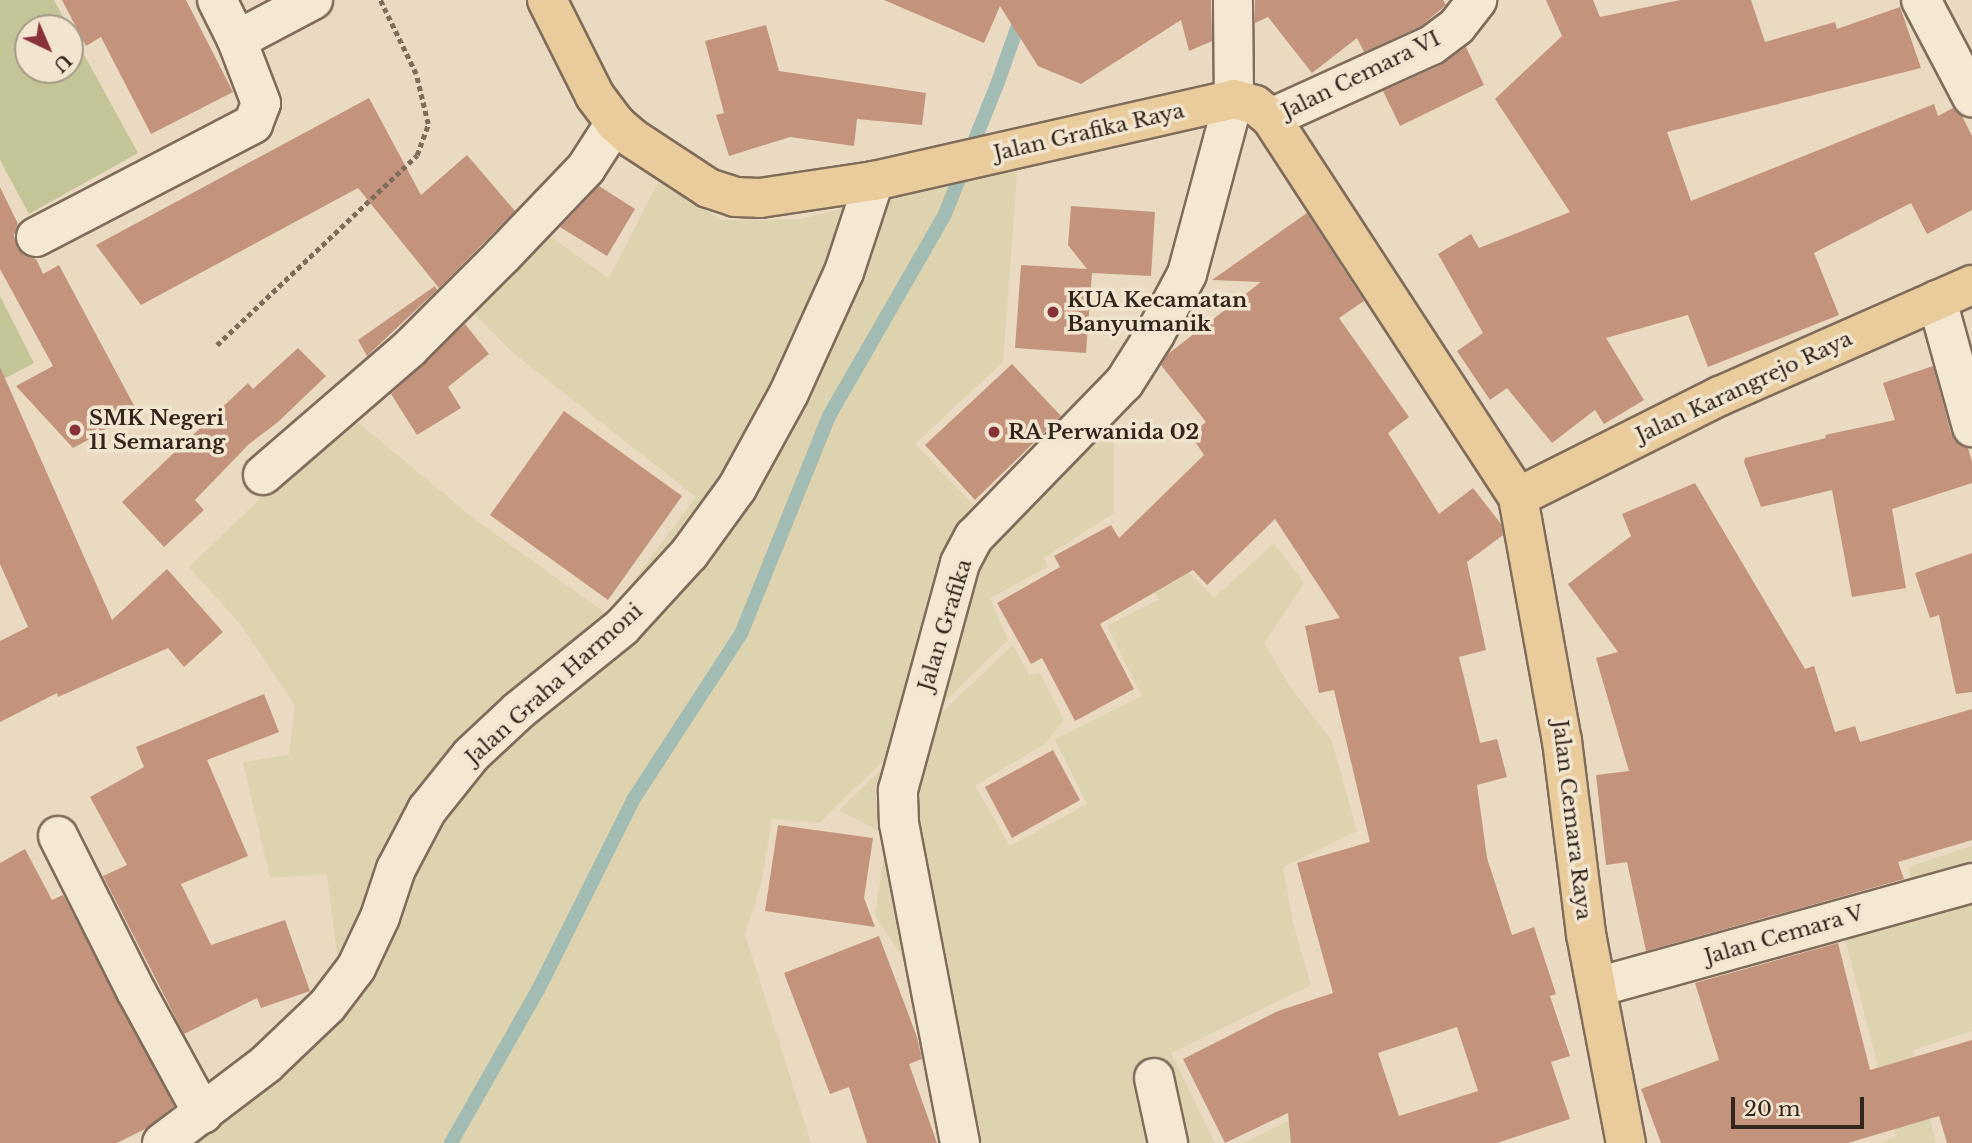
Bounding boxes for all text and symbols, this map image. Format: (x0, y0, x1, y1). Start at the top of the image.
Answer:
north arrow (14, 14, 84, 84)
street label: Jalan Cemara VI (1277, 26, 1445, 124)
text: U (49, 49, 77, 77)
street label: Jalan Grafika Raya (991, 98, 1187, 166)
place label: KUA Kecamatan Banyumanik (1067, 287, 1248, 337)
marker: KUA Kecamatan Banyumanik (1045, 304, 1061, 320)
street label: Jalan Karangrejo Raya (1632, 326, 1856, 448)
place label: SMK Negeri 11 Semarang (89, 405, 225, 455)
place label: RA Perwanida 02 (1008, 419, 1200, 445)
marker: SMK Negeri 11 Semarang (67, 422, 83, 438)
marker: RA Perwanida 02 (986, 424, 1002, 440)
street label: Jalan Grafika (913, 556, 977, 694)
street label: Jalan Graha Harmoni (460, 598, 648, 770)
street label: Jalan Cemara Raya (1547, 718, 1597, 922)
street label: Jalan Cemara V (1701, 900, 1867, 970)
scale bar (1734, 1084, 1867, 1128)
text: 20 m (1744, 1096, 1801, 1122)

